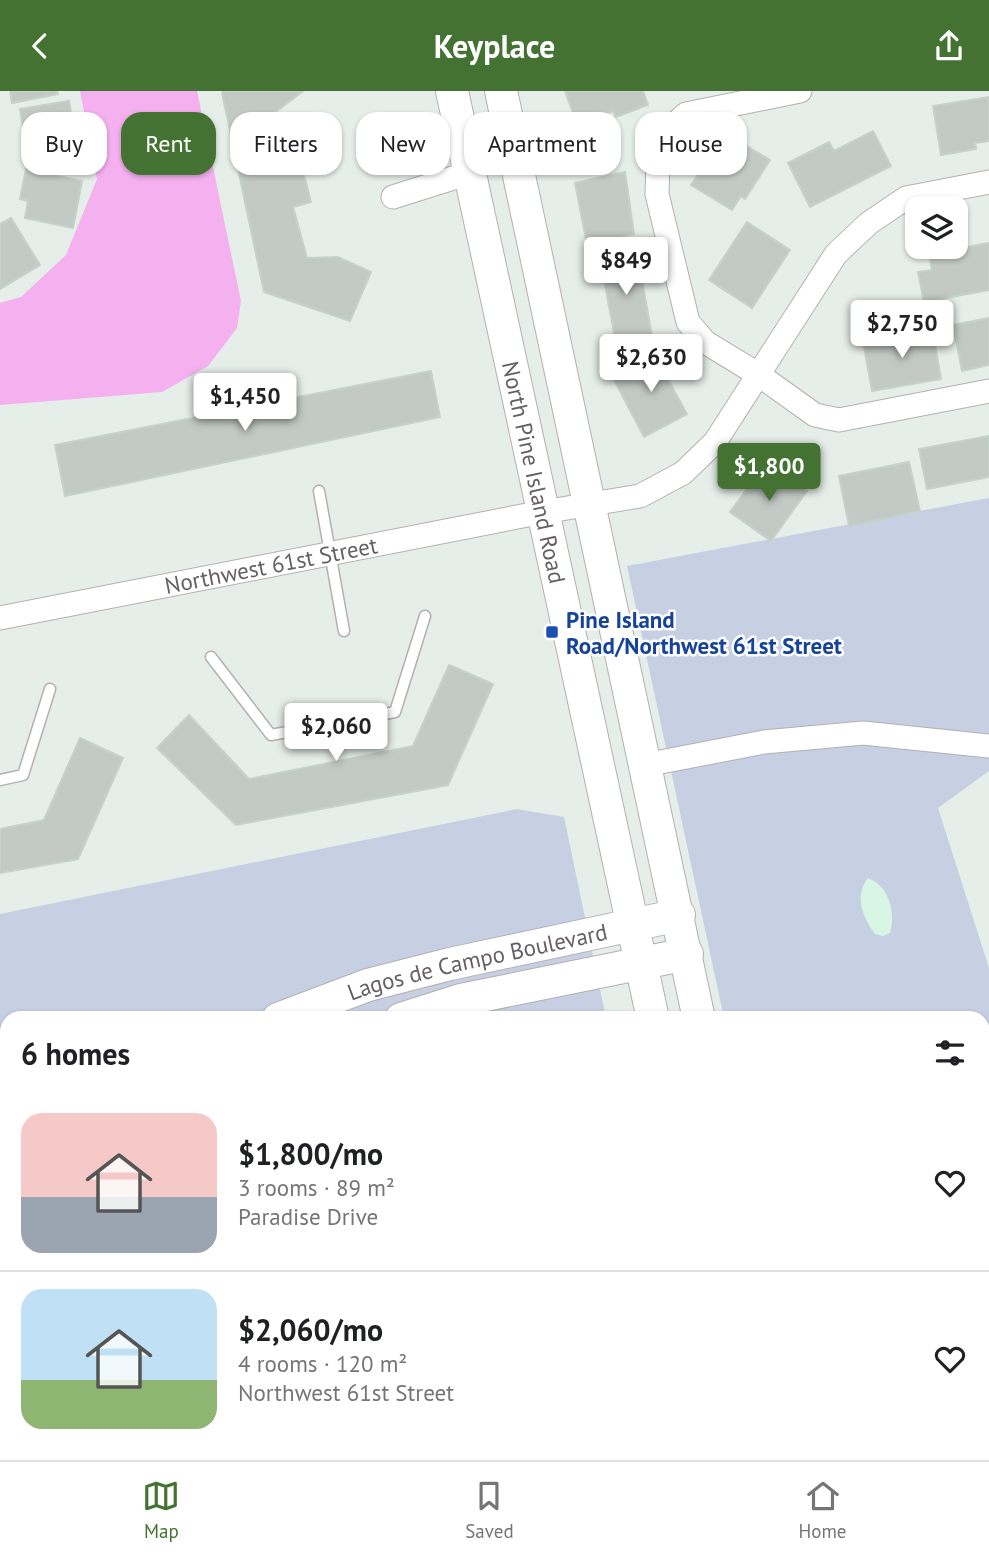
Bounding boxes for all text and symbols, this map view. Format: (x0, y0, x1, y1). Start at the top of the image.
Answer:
text: Keyplace (434, 25, 555, 67)
icon: back (21, 27, 59, 65)
icon: share (930, 27, 968, 65)
chip: Buy (21, 112, 107, 175)
chip: Rent (121, 112, 216, 175)
chip: Filters (230, 112, 342, 175)
chip: New (356, 112, 450, 175)
chip: Apartment (464, 112, 621, 175)
chip: House (635, 112, 747, 175)
map controls (905, 196, 968, 259)
button: layers (905, 196, 968, 259)
pin: $849 (585, 237, 667, 297)
text: $849 (600, 245, 652, 274)
pin: $2,750 (845, 301, 959, 360)
text: $2,750 (866, 308, 938, 337)
pin: $2,630 (594, 335, 708, 394)
text: $2,630 (615, 342, 687, 371)
street label: North Pine Island Road (496, 358, 573, 586)
pin: $1,450 (188, 373, 302, 433)
text: $1,450 (209, 381, 281, 410)
pin: $1,800 (712, 443, 826, 503)
text: $1,800 (733, 451, 805, 480)
street label: Northwest 61st Street (162, 530, 380, 600)
place label: Pine Island Road/Northwest 61st Street (566, 605, 842, 660)
marker: Pine Island Road/Northwest 61st Street (544, 624, 560, 640)
pin: $2,060 (279, 703, 393, 763)
text: $2,060 (300, 711, 372, 740)
street label: Lagos de Campo Boulevard (343, 916, 610, 1006)
text: 6 homes (21, 1034, 130, 1073)
icon: filters (931, 1034, 969, 1072)
text: $1,800/mo (238, 1134, 383, 1173)
icon: home (77, 1141, 161, 1225)
icon: heart (931, 1164, 969, 1202)
text: 3 rooms · 89 m² (238, 1173, 395, 1202)
text: Paradise Drive (238, 1202, 378, 1231)
text: $2,060/mo (238, 1310, 383, 1349)
icon: home (77, 1317, 161, 1401)
icon: heart (931, 1340, 969, 1378)
text: 4 rooms · 120 m² (238, 1349, 407, 1378)
text: Northwest 61st Street (238, 1378, 454, 1407)
tab: Map (142, 1477, 180, 1543)
tab: Saved (465, 1477, 514, 1543)
tab: Home (798, 1477, 847, 1543)

